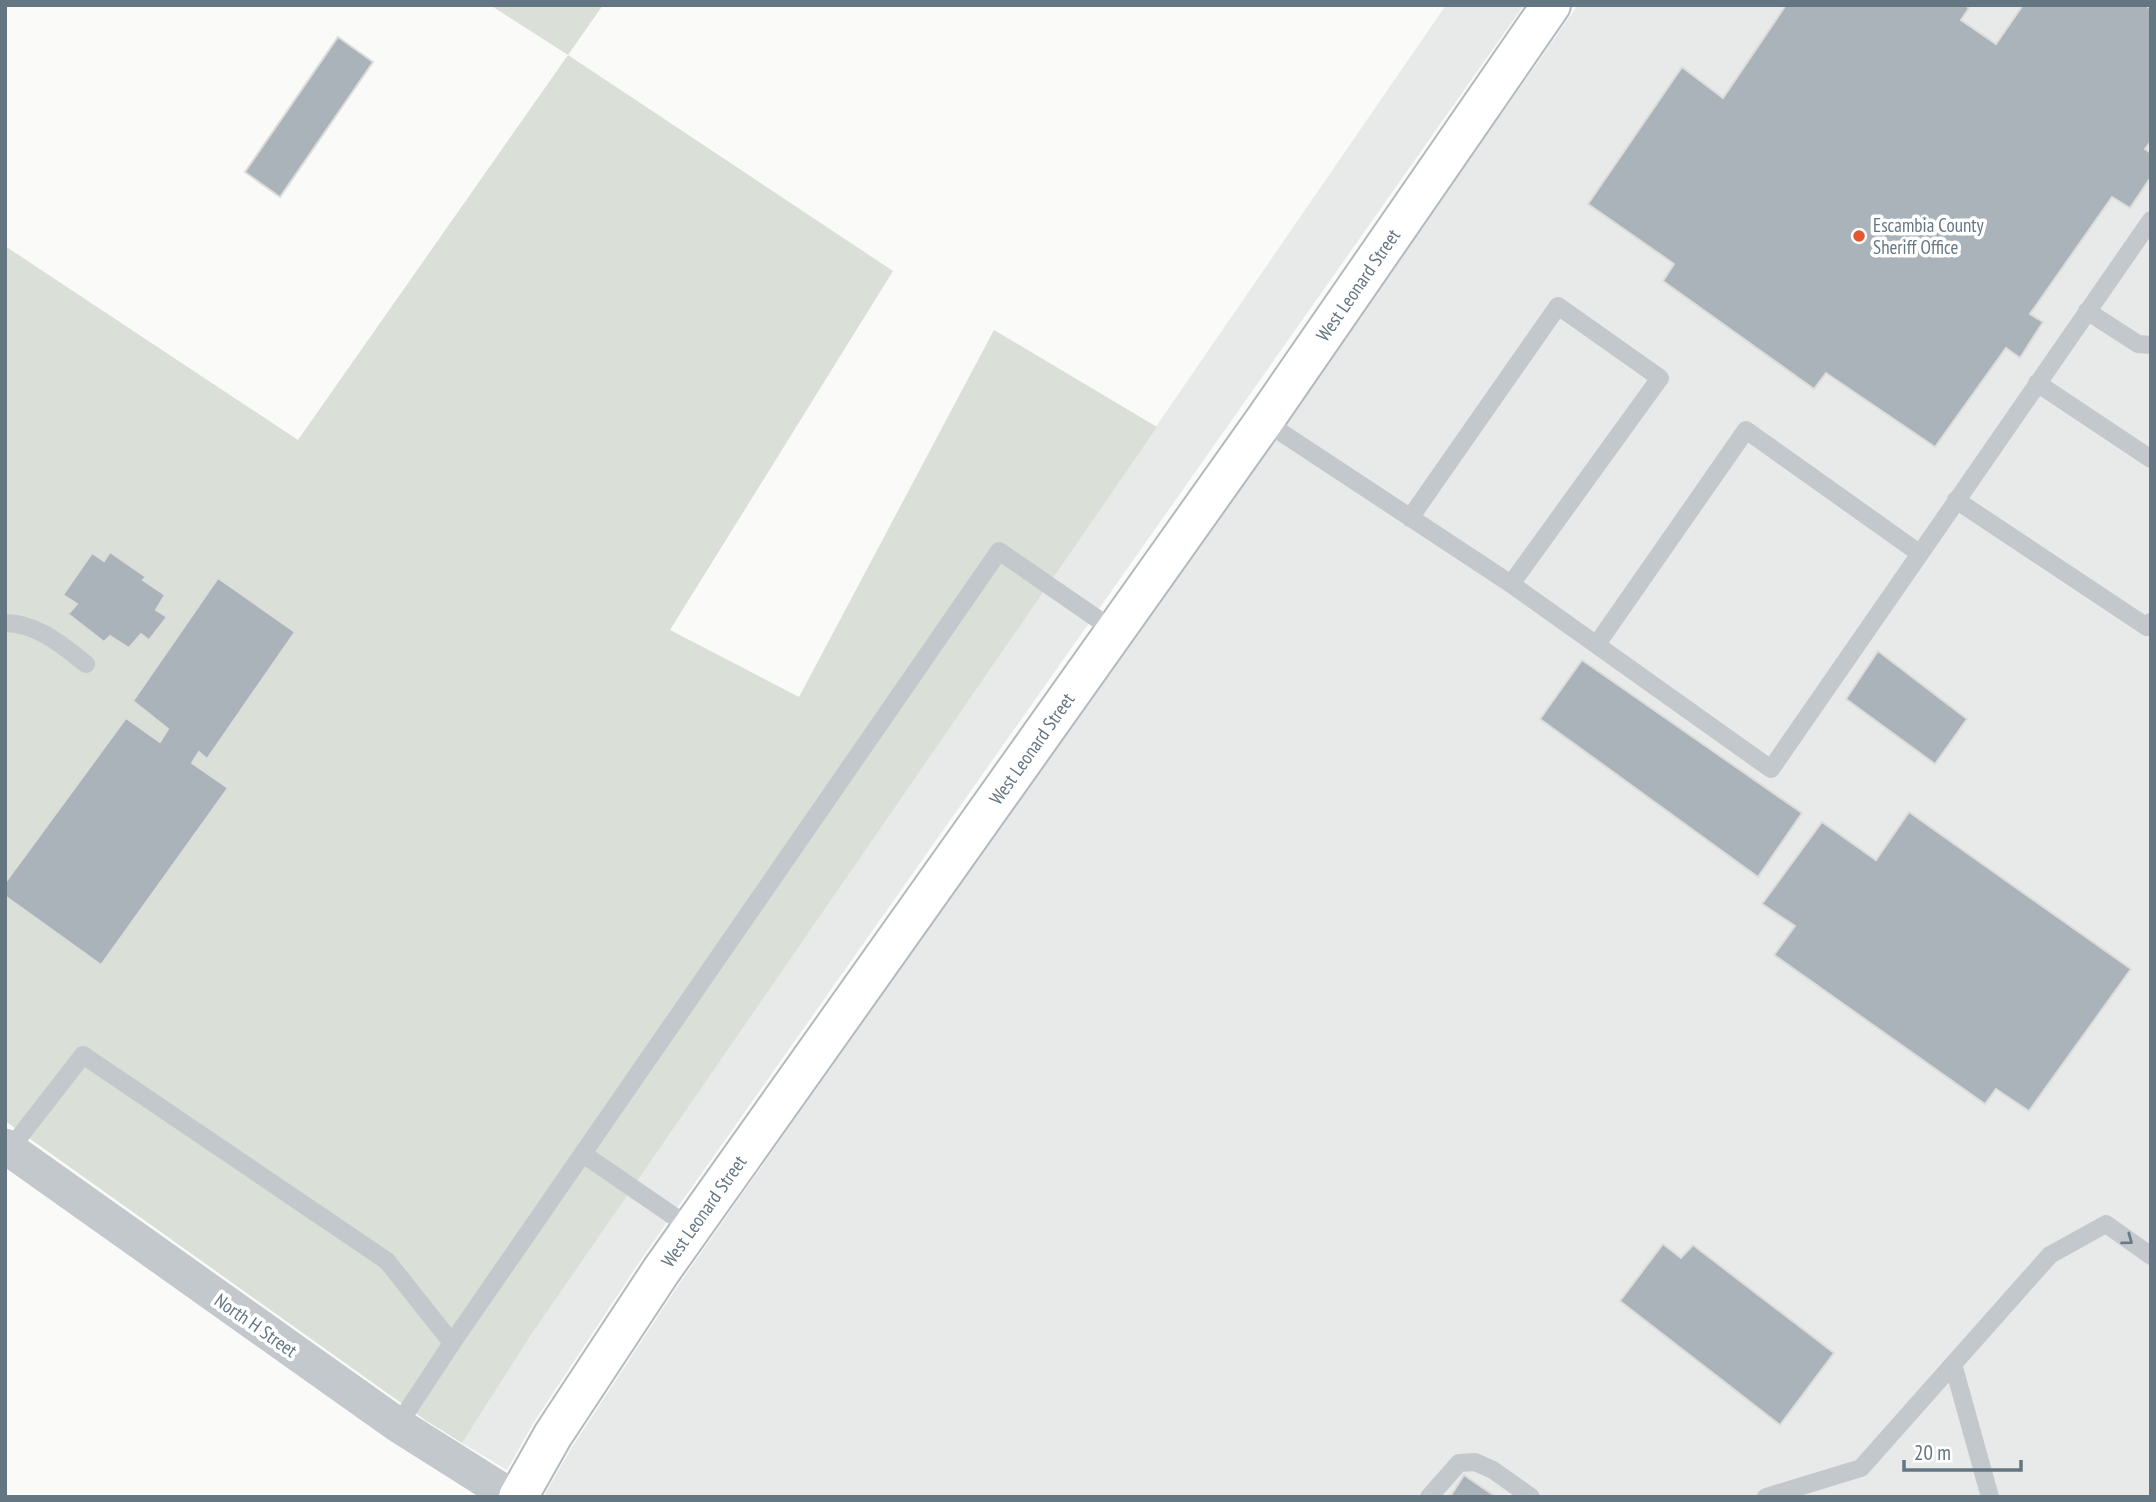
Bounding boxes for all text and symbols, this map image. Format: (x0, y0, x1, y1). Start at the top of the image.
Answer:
place label: Escambia County Sheriff Office (1873, 213, 1984, 259)
street label: West Leonard Street (1311, 223, 1405, 346)
marker: Escambia County Sheriff Office (1851, 228, 1867, 244)
street label: West Leonard Street (984, 687, 1080, 809)
street label: West Leonard Street (656, 1150, 752, 1272)
one-way arrow (2120, 1232, 2133, 1244)
street label: North H Street (210, 1288, 303, 1363)
scale bar (1904, 1428, 2021, 1472)
text: 20 m (1914, 1439, 1951, 1466)

